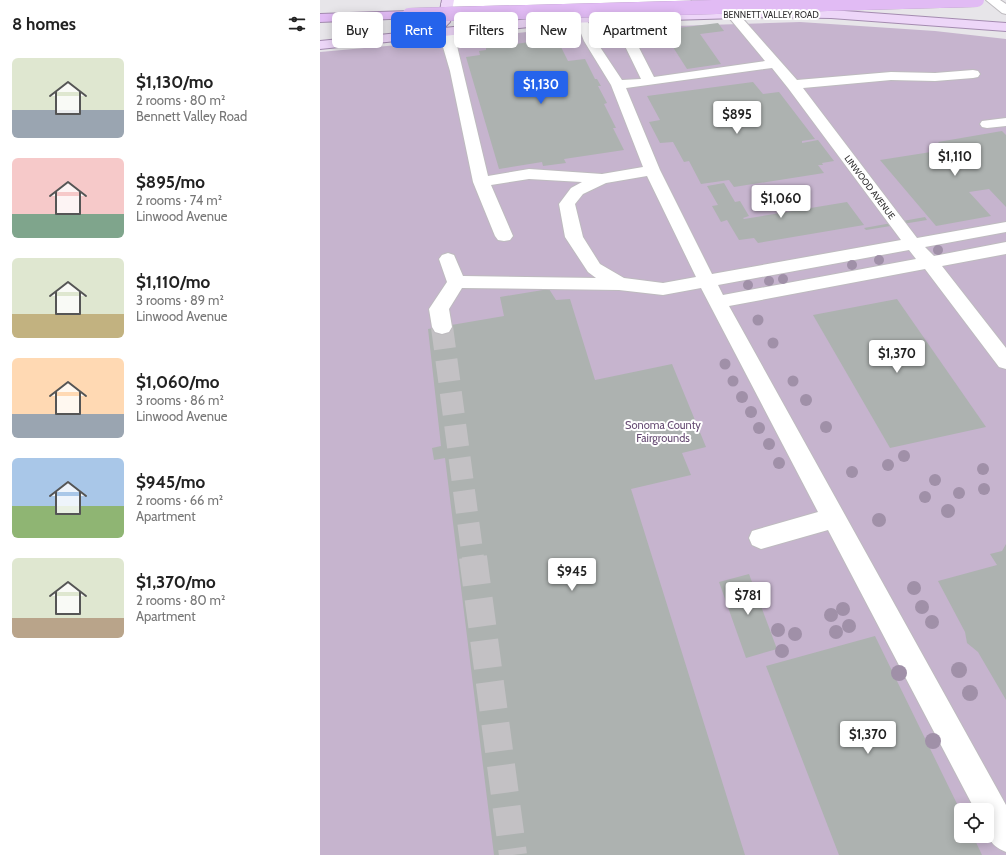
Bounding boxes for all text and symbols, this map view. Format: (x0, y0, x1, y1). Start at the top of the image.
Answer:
street label: BENNETT VALLEY ROAD (723, 9, 819, 20)
chip: Buy (332, 12, 383, 48)
chip: Rent (391, 12, 446, 48)
chip: Filters (454, 12, 518, 48)
chip: New (526, 12, 581, 48)
chip: Apartment (589, 12, 681, 48)
icon: filters (286, 13, 308, 35)
text: 8 homes (12, 14, 76, 34)
pin: $1,130 (508, 71, 574, 105)
text: $1,130/mo (136, 72, 213, 92)
icon: home (44, 74, 92, 122)
text: $1,130 (523, 76, 559, 92)
text: 2 rooms · 80 m² (136, 92, 225, 108)
pin: $895 (713, 101, 761, 135)
text: $895 (722, 106, 752, 122)
text: Bennett Valley Road (136, 108, 247, 124)
pin: $1,110 (922, 143, 988, 177)
text: $1,110 (938, 148, 972, 164)
street label: LINWOOD AVENUE (842, 153, 898, 221)
text: $895/mo (136, 172, 205, 192)
icon: home (44, 174, 92, 222)
pin: $1,060 (748, 185, 814, 219)
text: $1,060 (761, 190, 801, 206)
text: 2 rooms · 74 m² (136, 192, 222, 208)
text: Linwood Avenue (136, 208, 227, 224)
text: $1,110/mo (136, 272, 210, 292)
icon: home (44, 274, 92, 322)
text: 3 rooms · 89 m² (136, 292, 224, 308)
text: Linwood Avenue (136, 308, 227, 324)
pin: $1,370 (864, 340, 930, 374)
text: $1,370 (878, 345, 916, 361)
text: $1,060/mo (136, 372, 219, 392)
icon: home (44, 374, 92, 422)
text: 3 rooms · 86 m² (136, 392, 224, 408)
text: Linwood Avenue (136, 408, 227, 424)
park label: Sonoma County Fairgrounds (625, 418, 701, 445)
text: $945/mo (136, 472, 205, 492)
icon: home (44, 474, 92, 522)
text: 2 rooms · 66 m² (136, 492, 223, 508)
text: Apartment (136, 508, 196, 524)
pin: $945 (548, 558, 596, 592)
text: $945 (557, 563, 587, 579)
text: $1,370/mo (136, 572, 216, 592)
icon: home (44, 574, 92, 622)
pin: $781 (724, 582, 772, 616)
text: $781 (735, 587, 761, 603)
text: 2 rooms · 80 m² (136, 592, 225, 608)
text: Apartment (136, 608, 196, 624)
pin: $1,370 (835, 721, 901, 755)
text: $1,370 (849, 726, 887, 742)
map controls (954, 803, 994, 843)
button: locate (954, 803, 994, 843)

